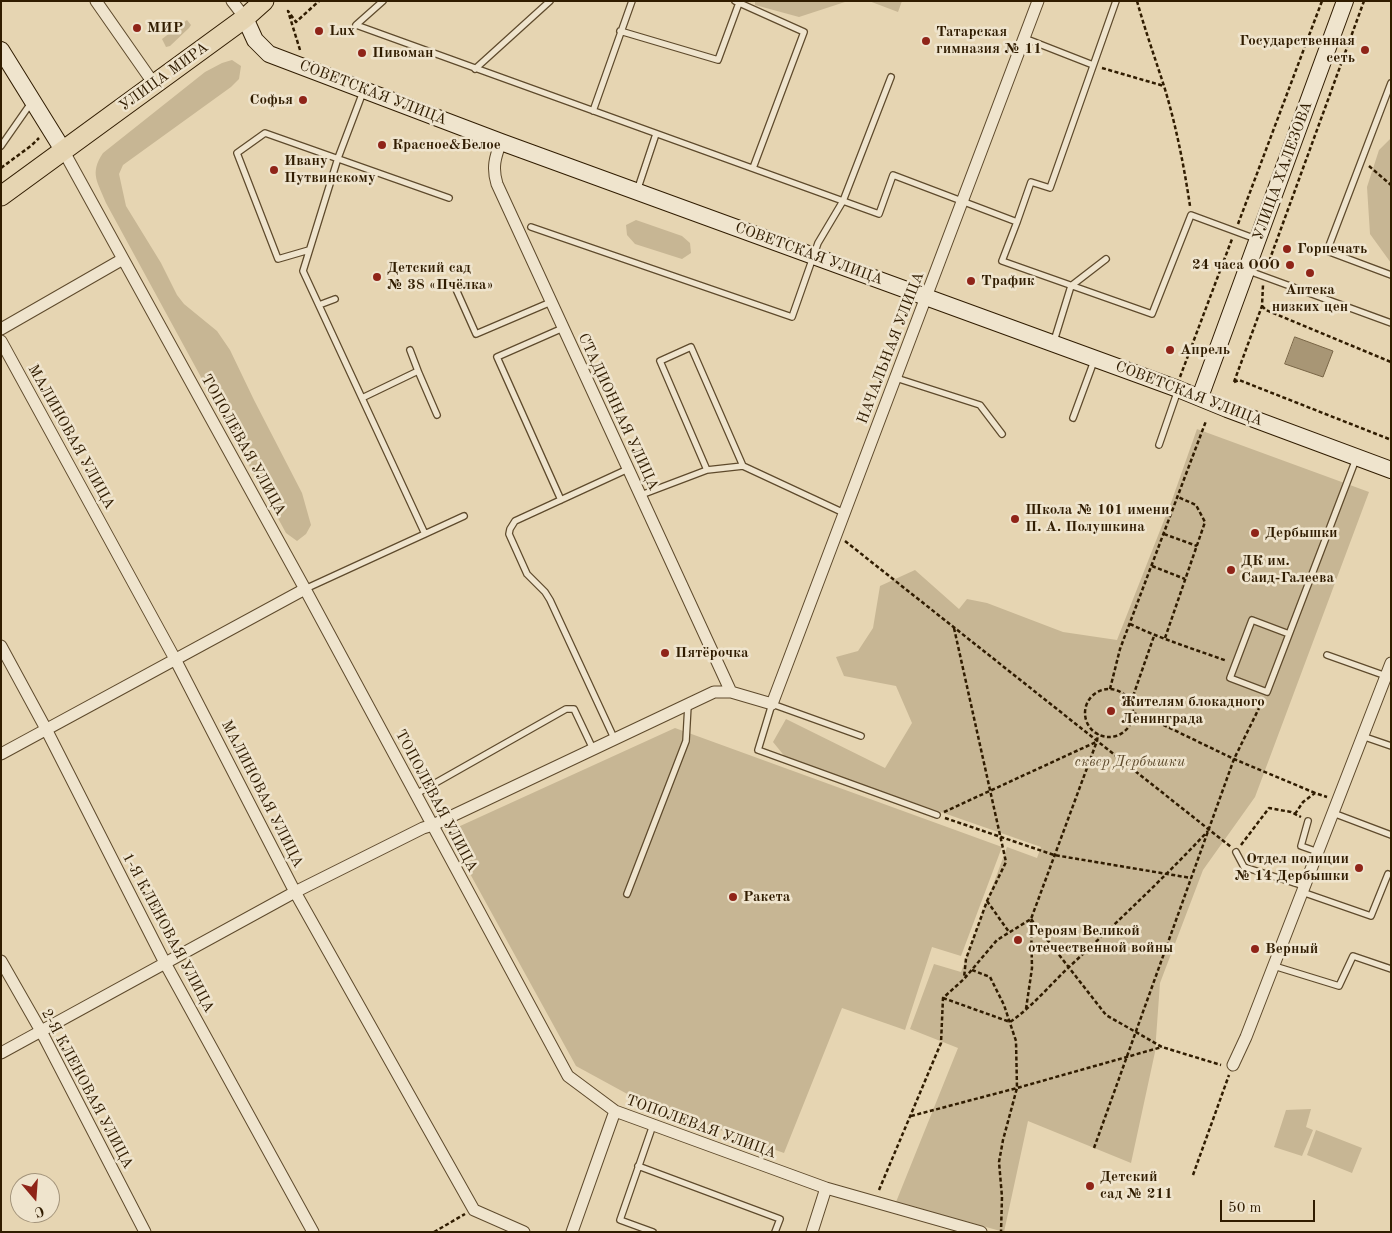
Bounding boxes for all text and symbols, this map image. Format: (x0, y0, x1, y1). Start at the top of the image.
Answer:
place label: МИР (147, 19, 183, 37)
marker: МИР (131, 22, 143, 34)
place label: Lux (329, 22, 355, 40)
place label: Татарская гимназия № 11 (936, 23, 1042, 58)
marker: Lux (313, 25, 325, 37)
place label: Государственная сеть (1239, 32, 1355, 67)
marker: Татарская гимназия № 11 (920, 35, 932, 47)
street label: УЛИЦА МИРА (116, 39, 212, 115)
place label: Пивоман (372, 44, 434, 62)
marker: Государственная сеть (1359, 44, 1371, 56)
marker: Пивоман (356, 47, 368, 59)
street label: СОВЕТСКАЯ УЛИЦА (297, 57, 449, 129)
place label: Софья (250, 91, 293, 109)
marker: Софья (297, 94, 309, 106)
street label: УЛИЦА ХАЛЕЗОВА (1249, 99, 1317, 243)
place label: Красное&Белое (392, 136, 501, 154)
marker: Красное&Белое (376, 139, 388, 151)
place label: Ивану Путвинскому (284, 152, 376, 187)
marker: Ивану Путвинскому (268, 164, 280, 176)
street label: СОВЕТСКАЯ УЛИЦА (732, 219, 886, 289)
place label: Горпечать (1297, 240, 1367, 258)
marker: Горпечать (1281, 243, 1293, 255)
place label: 24 часа ООО (1192, 256, 1280, 274)
place label: Детский сад № 38 «Пчёлка» (387, 259, 494, 294)
marker: 24 часа ООО (1284, 259, 1296, 271)
marker: Аптека низких цен (1304, 267, 1316, 279)
street label: НАЧАЛЬНАЯ УЛИЦА (854, 269, 928, 427)
marker: Детский сад № 38 «Пчёлка» (371, 271, 383, 283)
place label: Трафик (981, 272, 1035, 290)
marker: Трафик (965, 275, 977, 287)
place label: Аптека низких цен (1272, 281, 1348, 316)
street label: СТАДИОННАЯ УЛИЦА (574, 330, 662, 494)
place label: Апрель (1180, 341, 1230, 359)
marker: Апрель (1164, 344, 1176, 356)
street label: СОВЕТСКАЯ УЛИЦА (1113, 358, 1265, 430)
street label: МАЛИНОВАЯ УЛИЦА (24, 361, 118, 513)
street label: ТОПОЛЕВАЯ УЛИЦА (197, 371, 289, 519)
place label: Школа № 101 имени П. А. Полушкина (1025, 501, 1170, 536)
marker: Школа № 101 имени П. А. Полушкина (1009, 513, 1021, 525)
place label: Дербышки (1265, 524, 1338, 542)
marker: Дербышки (1249, 527, 1261, 539)
place label: ДК им. Саид-Галеева (1241, 552, 1334, 587)
marker: ДК им. Саид-Галеева (1225, 564, 1237, 576)
place label: Пятёрочка (675, 644, 749, 662)
marker: Пятёрочка (659, 647, 671, 659)
place label: Жителям блокадного Ленинграда (1121, 693, 1265, 728)
marker: Жителям блокадного Ленинграда (1105, 705, 1117, 717)
street label: МАЛИНОВАЯ УЛИЦА (217, 717, 307, 871)
street label: ТОПОЛЕВАЯ УЛИЦА (391, 727, 481, 875)
park label: сквер Дербышки (1075, 753, 1185, 771)
street label: 1-Я КЛЕНОВАЯ УЛИЦА (118, 850, 218, 1016)
place label: Отдел полиции № 14 Дербышки (1234, 850, 1349, 885)
marker: Отдел полиции № 14 Дербышки (1353, 862, 1365, 874)
place label: Ракета (743, 888, 790, 906)
marker: Ракета (727, 891, 739, 903)
place label: Героям Великой отечественной войны (1028, 922, 1173, 957)
marker: Героям Великой отечественной войны (1012, 934, 1024, 946)
place label: Верный (1265, 940, 1318, 958)
marker: Верный (1249, 943, 1261, 955)
street label: 2-Я КЛЕНОВАЯ УЛИЦА (37, 1006, 137, 1172)
street label: ТОПОЛЕВАЯ УЛИЦА (623, 1091, 779, 1163)
place label: Детский сад № 211 (1100, 1168, 1173, 1203)
north arrow (10, 1173, 60, 1223)
marker: Детский сад № 211 (1084, 1180, 1096, 1192)
scale bar (1222, 1190, 1317, 1222)
text: 50 m (1228, 1201, 1262, 1216)
text: С (33, 1203, 46, 1219)

